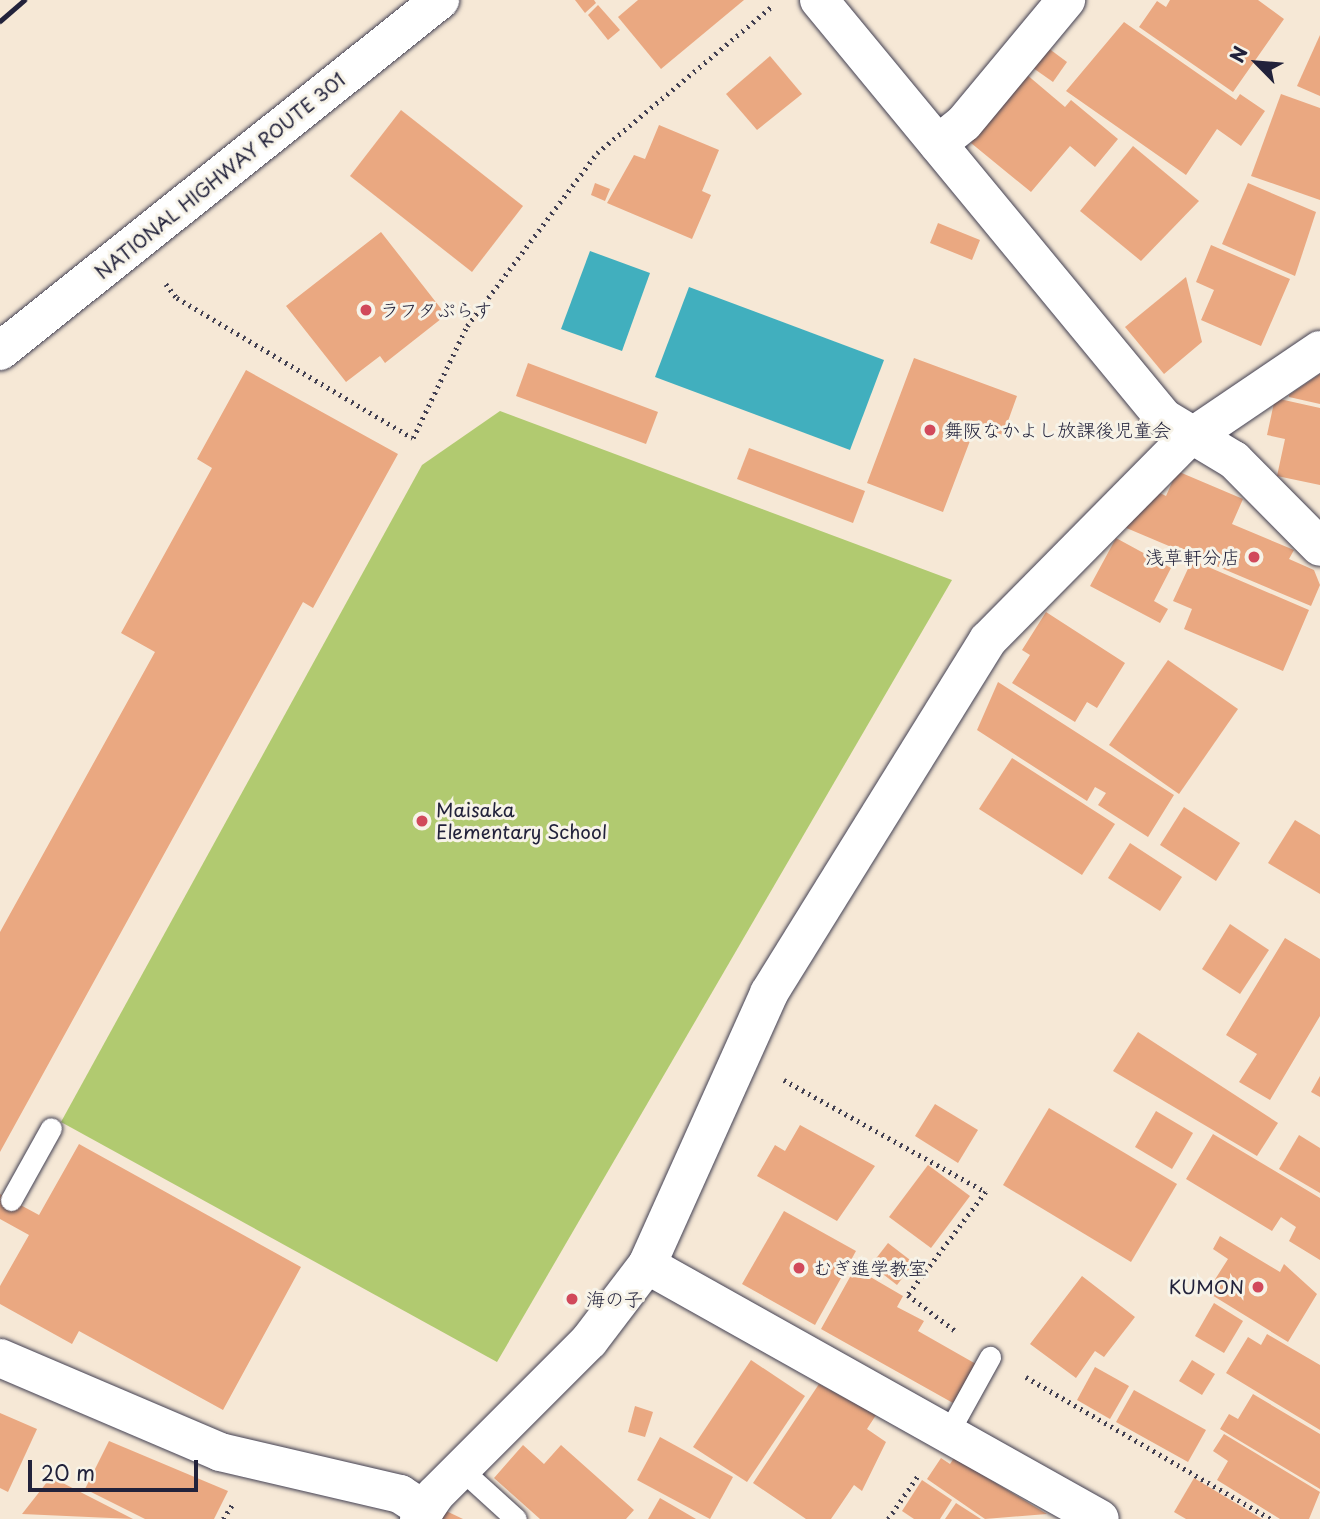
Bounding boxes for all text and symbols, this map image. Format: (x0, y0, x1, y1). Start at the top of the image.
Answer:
north arrow (1222, 28, 1292, 98)
text: N (1222, 41, 1254, 67)
street label: NATIONAL HIGHWAY ROUTE 301 (90, 68, 350, 284)
place label: ラフタぷらす (380, 299, 494, 321)
marker: ラフタぷらす (358, 302, 374, 318)
place label: 舞阪なかよし放課後児童会 (944, 419, 1172, 441)
marker: 舞阪なかよし放課後児童会 (922, 422, 938, 438)
place label: 浅草軒分店 (1145, 546, 1240, 568)
marker: 浅草軒分店 (1246, 549, 1262, 565)
place label: Maisaka Elementary School (436, 799, 607, 843)
marker: Maisaka Elementary School (414, 813, 430, 829)
place label: むぎ進学教室 (813, 1257, 927, 1279)
marker: むぎ進学教室 (791, 1260, 807, 1276)
place label: KUMON (1169, 1276, 1244, 1298)
marker: KUMON (1250, 1279, 1266, 1295)
place label: 海の子 (586, 1288, 643, 1310)
marker: 海の子 (564, 1291, 580, 1307)
scale bar (32, 1446, 201, 1490)
text: 20 m (41, 1456, 95, 1488)

